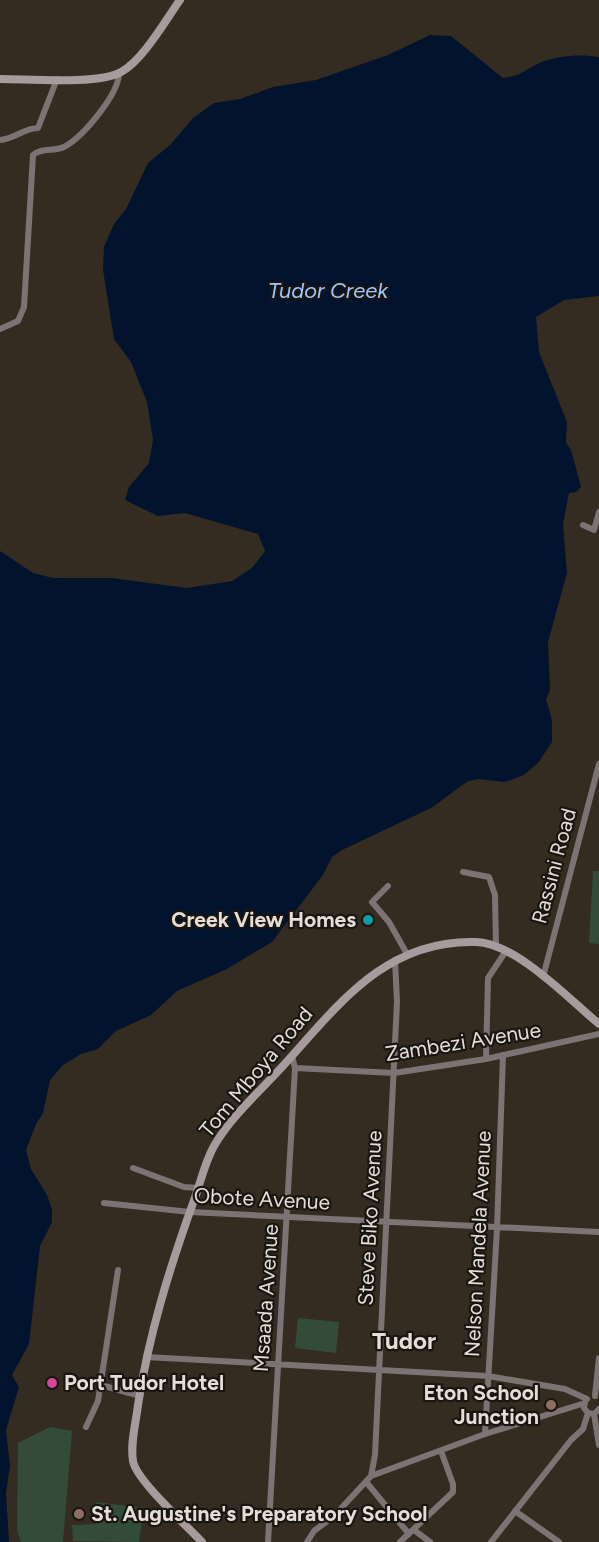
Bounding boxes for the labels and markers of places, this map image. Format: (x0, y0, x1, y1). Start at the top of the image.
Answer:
place label: Creek View Homes (171, 907, 356, 932)
marker: Creek View Homes (361, 913, 375, 927)
place label: Port Tudor Hotel (64, 1370, 224, 1395)
marker: Port Tudor Hotel (45, 1376, 59, 1390)
place label: Eton School Junction (424, 1380, 539, 1429)
marker: Eton School Junction (544, 1398, 558, 1412)
place label: St. Augustine's Preparatory School (91, 1501, 428, 1526)
marker: St. Augustine's Preparatory School (72, 1507, 86, 1521)

